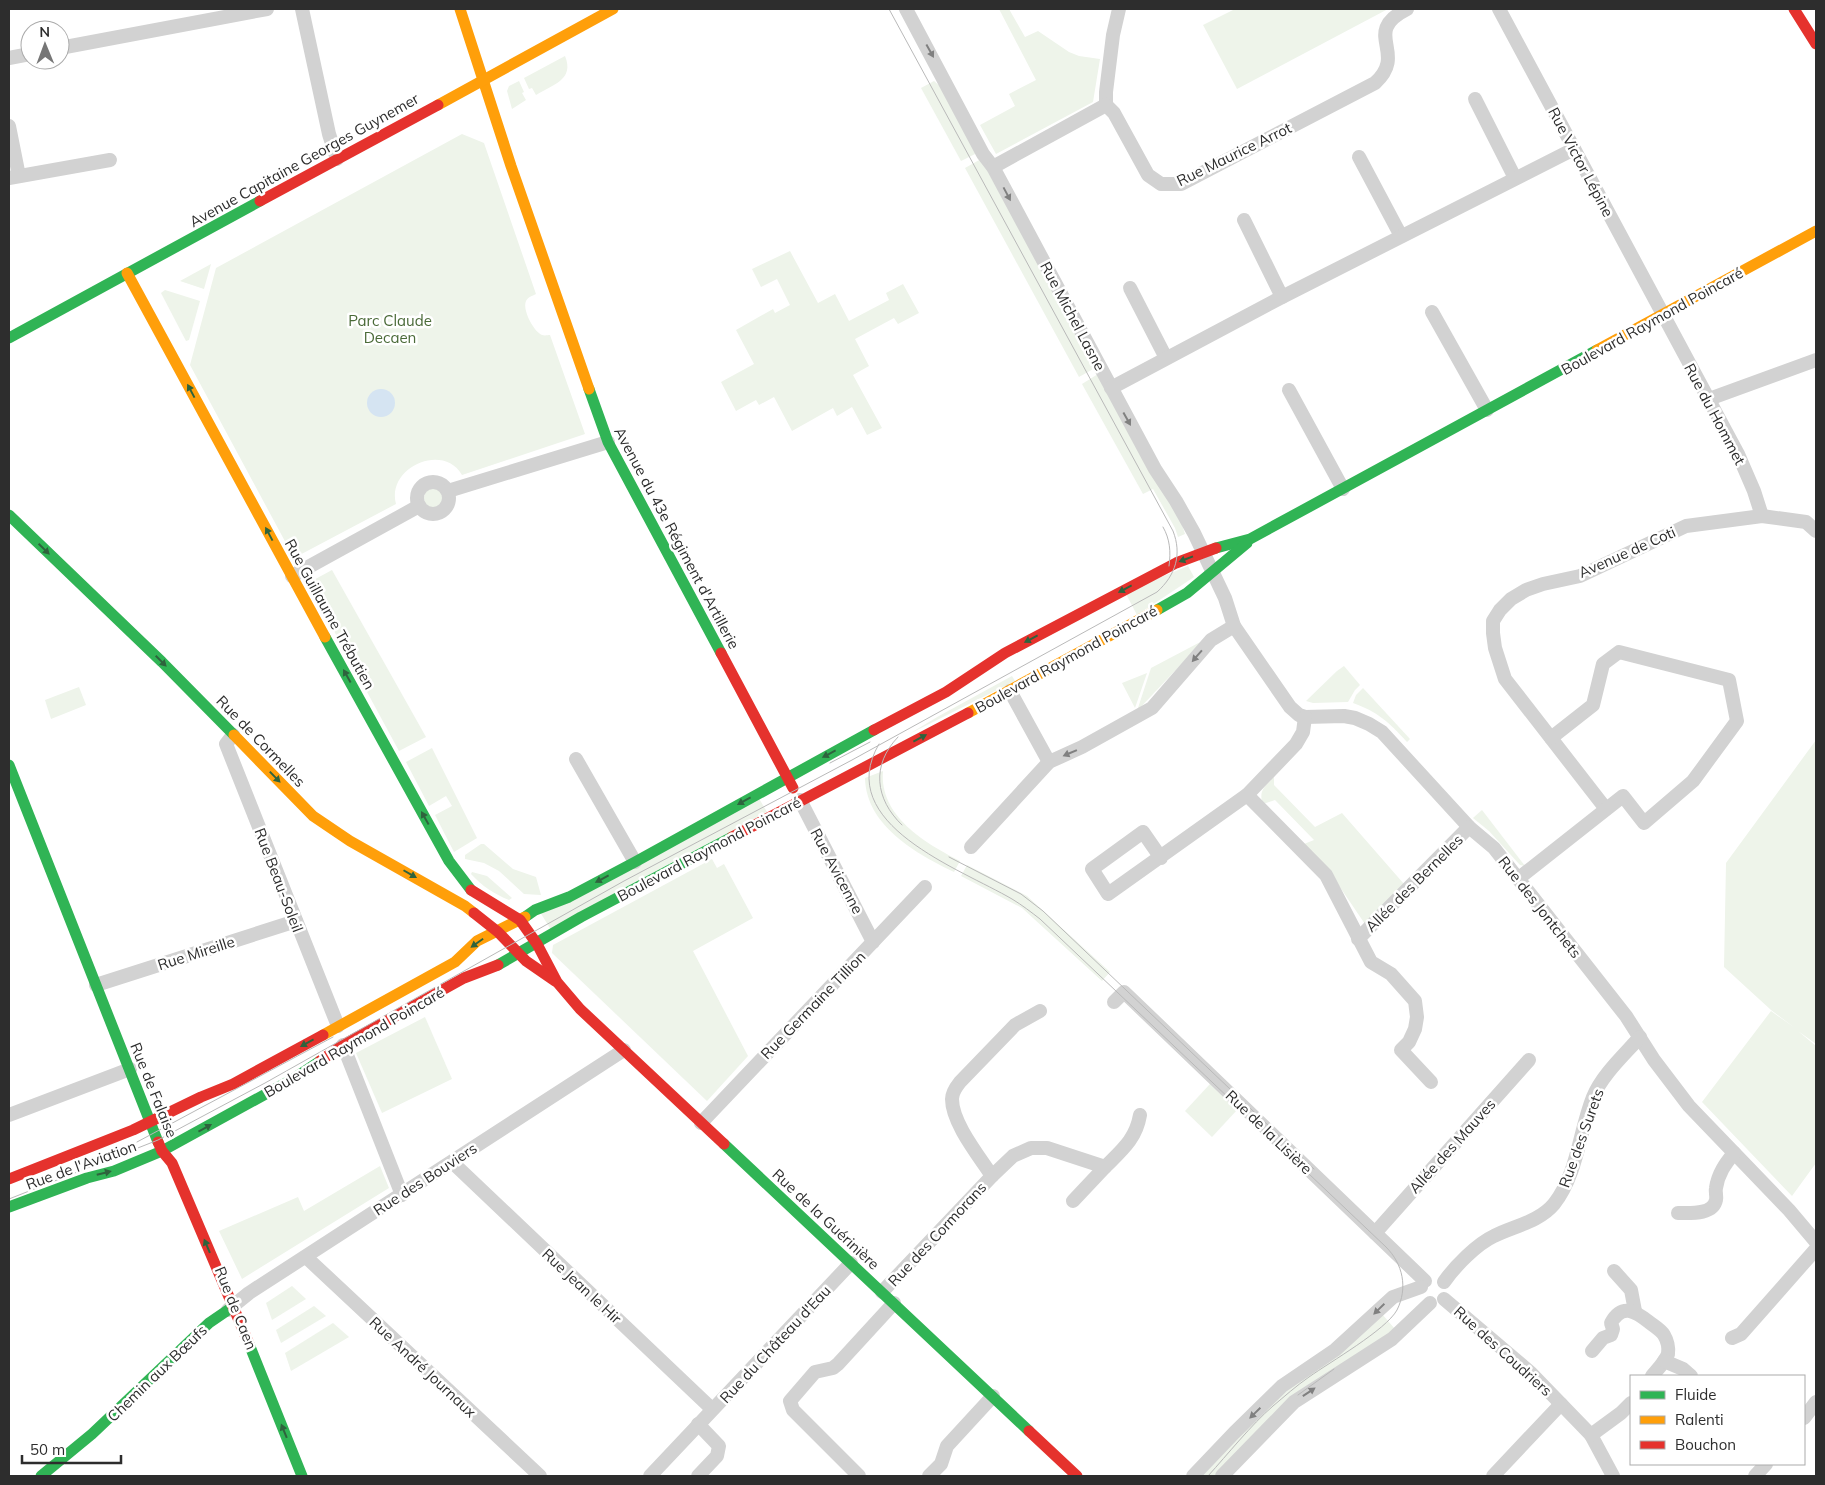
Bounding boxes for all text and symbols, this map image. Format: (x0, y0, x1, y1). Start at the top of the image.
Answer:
north arrow (20, 20, 70, 70)
text: N (39, 23, 50, 41)
one-way arrow (926, 44, 934, 59)
street label: Avenue Capitaine Georges Guynemer (186, 89, 423, 231)
street label: Rue Victor Lépine (1544, 104, 1618, 220)
street label: Rue Maurice Arrot (1173, 118, 1295, 190)
one-way arrow (1003, 187, 1012, 201)
street label: Rue Michel Lasne (1036, 258, 1110, 374)
street label: Boulevard Raymond Poincaré (1558, 263, 1746, 379)
park label: Parc Claude Decaen (348, 311, 432, 347)
street label: Rue du Hommet (1680, 360, 1750, 468)
one-way arrow (187, 383, 195, 398)
one-way arrow (1123, 411, 1131, 426)
street label: Avenue du 43e Régiment d'Artillerie (610, 424, 744, 652)
street label: Avenue de Coti (1575, 522, 1679, 582)
one-way arrow (264, 527, 273, 540)
street label: Rue Guillaume Trébutien (281, 535, 379, 693)
one-way arrow (38, 542, 50, 554)
one-way arrow (1178, 555, 1193, 563)
one-way arrow (1118, 585, 1133, 593)
street label: Boulevard Raymond Poincaré (972, 601, 1160, 717)
one-way arrow (1024, 635, 1038, 643)
one-way arrow (1191, 650, 1203, 662)
one-way arrow (155, 655, 167, 667)
one-way arrow (342, 669, 351, 683)
street label: Rue de Cormelles (212, 691, 310, 791)
one-way arrow (913, 734, 928, 742)
one-way arrow (1062, 749, 1077, 757)
one-way arrow (822, 750, 836, 758)
one-way arrow (269, 771, 281, 783)
street label: Boulevard Raymond Poincaré (614, 792, 804, 906)
one-way arrow (737, 797, 751, 805)
one-way arrow (421, 812, 430, 825)
street label: Rue Beau-Soleil (250, 825, 308, 935)
street label: Rue Avicenne (806, 825, 868, 917)
street label: Allée des Bernelles (1361, 830, 1467, 936)
street label: Rue des Jontchets (1494, 852, 1586, 962)
one-way arrow (404, 870, 417, 879)
one-way arrow (595, 875, 608, 884)
street label: Rue Mireille (155, 932, 237, 974)
one-way arrow (470, 938, 484, 948)
street label: Rue Germaine Tillion (757, 947, 869, 1063)
street label: Boulevard Raymond Poincaré (260, 983, 448, 1101)
one-way arrow (300, 1038, 314, 1047)
street label: Rue de Falaise (126, 1040, 182, 1140)
street label: Rue de la Lisière (1222, 1086, 1316, 1178)
street label: Rue des Surets (1554, 1086, 1608, 1190)
street label: Allée des Mauves (1404, 1095, 1500, 1197)
one-way arrow (198, 1124, 212, 1132)
street label: Rue de l'Aviation (23, 1136, 139, 1194)
street label: Rue des Bouviers (370, 1138, 480, 1220)
street label: Rue de la Guérinière (769, 1164, 883, 1274)
one-way arrow (97, 1169, 112, 1177)
street label: Rue des Cormorans (884, 1178, 990, 1290)
one-way arrow (202, 1238, 210, 1253)
street label: Rue Jean le Hir (538, 1244, 626, 1328)
street label: Rue de Caen (211, 1264, 261, 1352)
street label: Rue du Château d'Eau (715, 1281, 835, 1407)
street label: Rue des Coudriers (1450, 1302, 1556, 1400)
one-way arrow (1373, 1303, 1385, 1315)
street label: Rue André Journaux (366, 1313, 480, 1421)
street label: Chemin aux Bœufs (103, 1320, 211, 1426)
legend (1630, 1375, 1805, 1465)
text: Fluide (1675, 1385, 1716, 1404)
one-way arrow (1302, 1387, 1316, 1397)
one-way arrow (1249, 1407, 1261, 1419)
text: Ralenti (1675, 1410, 1724, 1429)
one-way arrow (280, 1424, 288, 1438)
scale bar (22, 1432, 121, 1464)
text: Bouchon (1675, 1435, 1736, 1454)
text: 50 m (30, 1440, 65, 1459)

